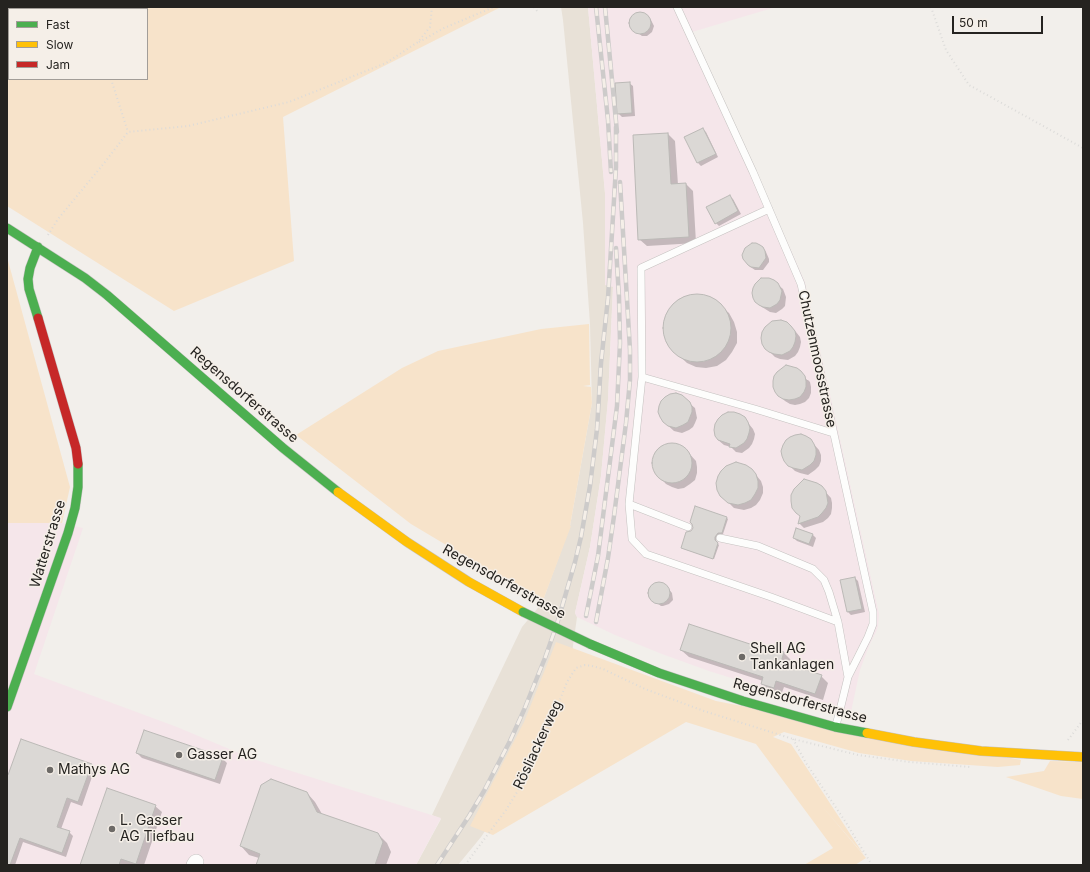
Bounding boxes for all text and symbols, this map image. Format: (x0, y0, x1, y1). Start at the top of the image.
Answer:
legend (8, 8, 148, 80)
scale bar (954, 8, 1045, 34)
text: 50 m (959, 15, 988, 30)
text: Fast (46, 17, 70, 32)
text: Slow (46, 37, 73, 52)
text: Jam (46, 57, 70, 72)
street label: Chutzenmoosstrasse (794, 289, 840, 429)
street label: Regensdorferstrasse (186, 343, 302, 447)
street label: Watterstrasse (27, 498, 69, 590)
street label: Regensdorferstrasse (440, 541, 568, 623)
place label: Shell AG Tankanlagen (750, 641, 834, 674)
marker: Shell AG Tankanlagen (737, 652, 747, 662)
street label: Regensdorferstrasse (731, 675, 869, 727)
street label: Rösliackerweg (510, 698, 566, 792)
place label: Gasser AG (187, 747, 257, 763)
marker: Gasser AG (174, 750, 184, 760)
place label: Mathys AG (58, 762, 130, 778)
marker: Mathys AG (45, 765, 55, 775)
place label: L. Gasser AG Tiefbau (120, 813, 194, 846)
marker: L. Gasser AG Tiefbau (107, 824, 117, 834)

